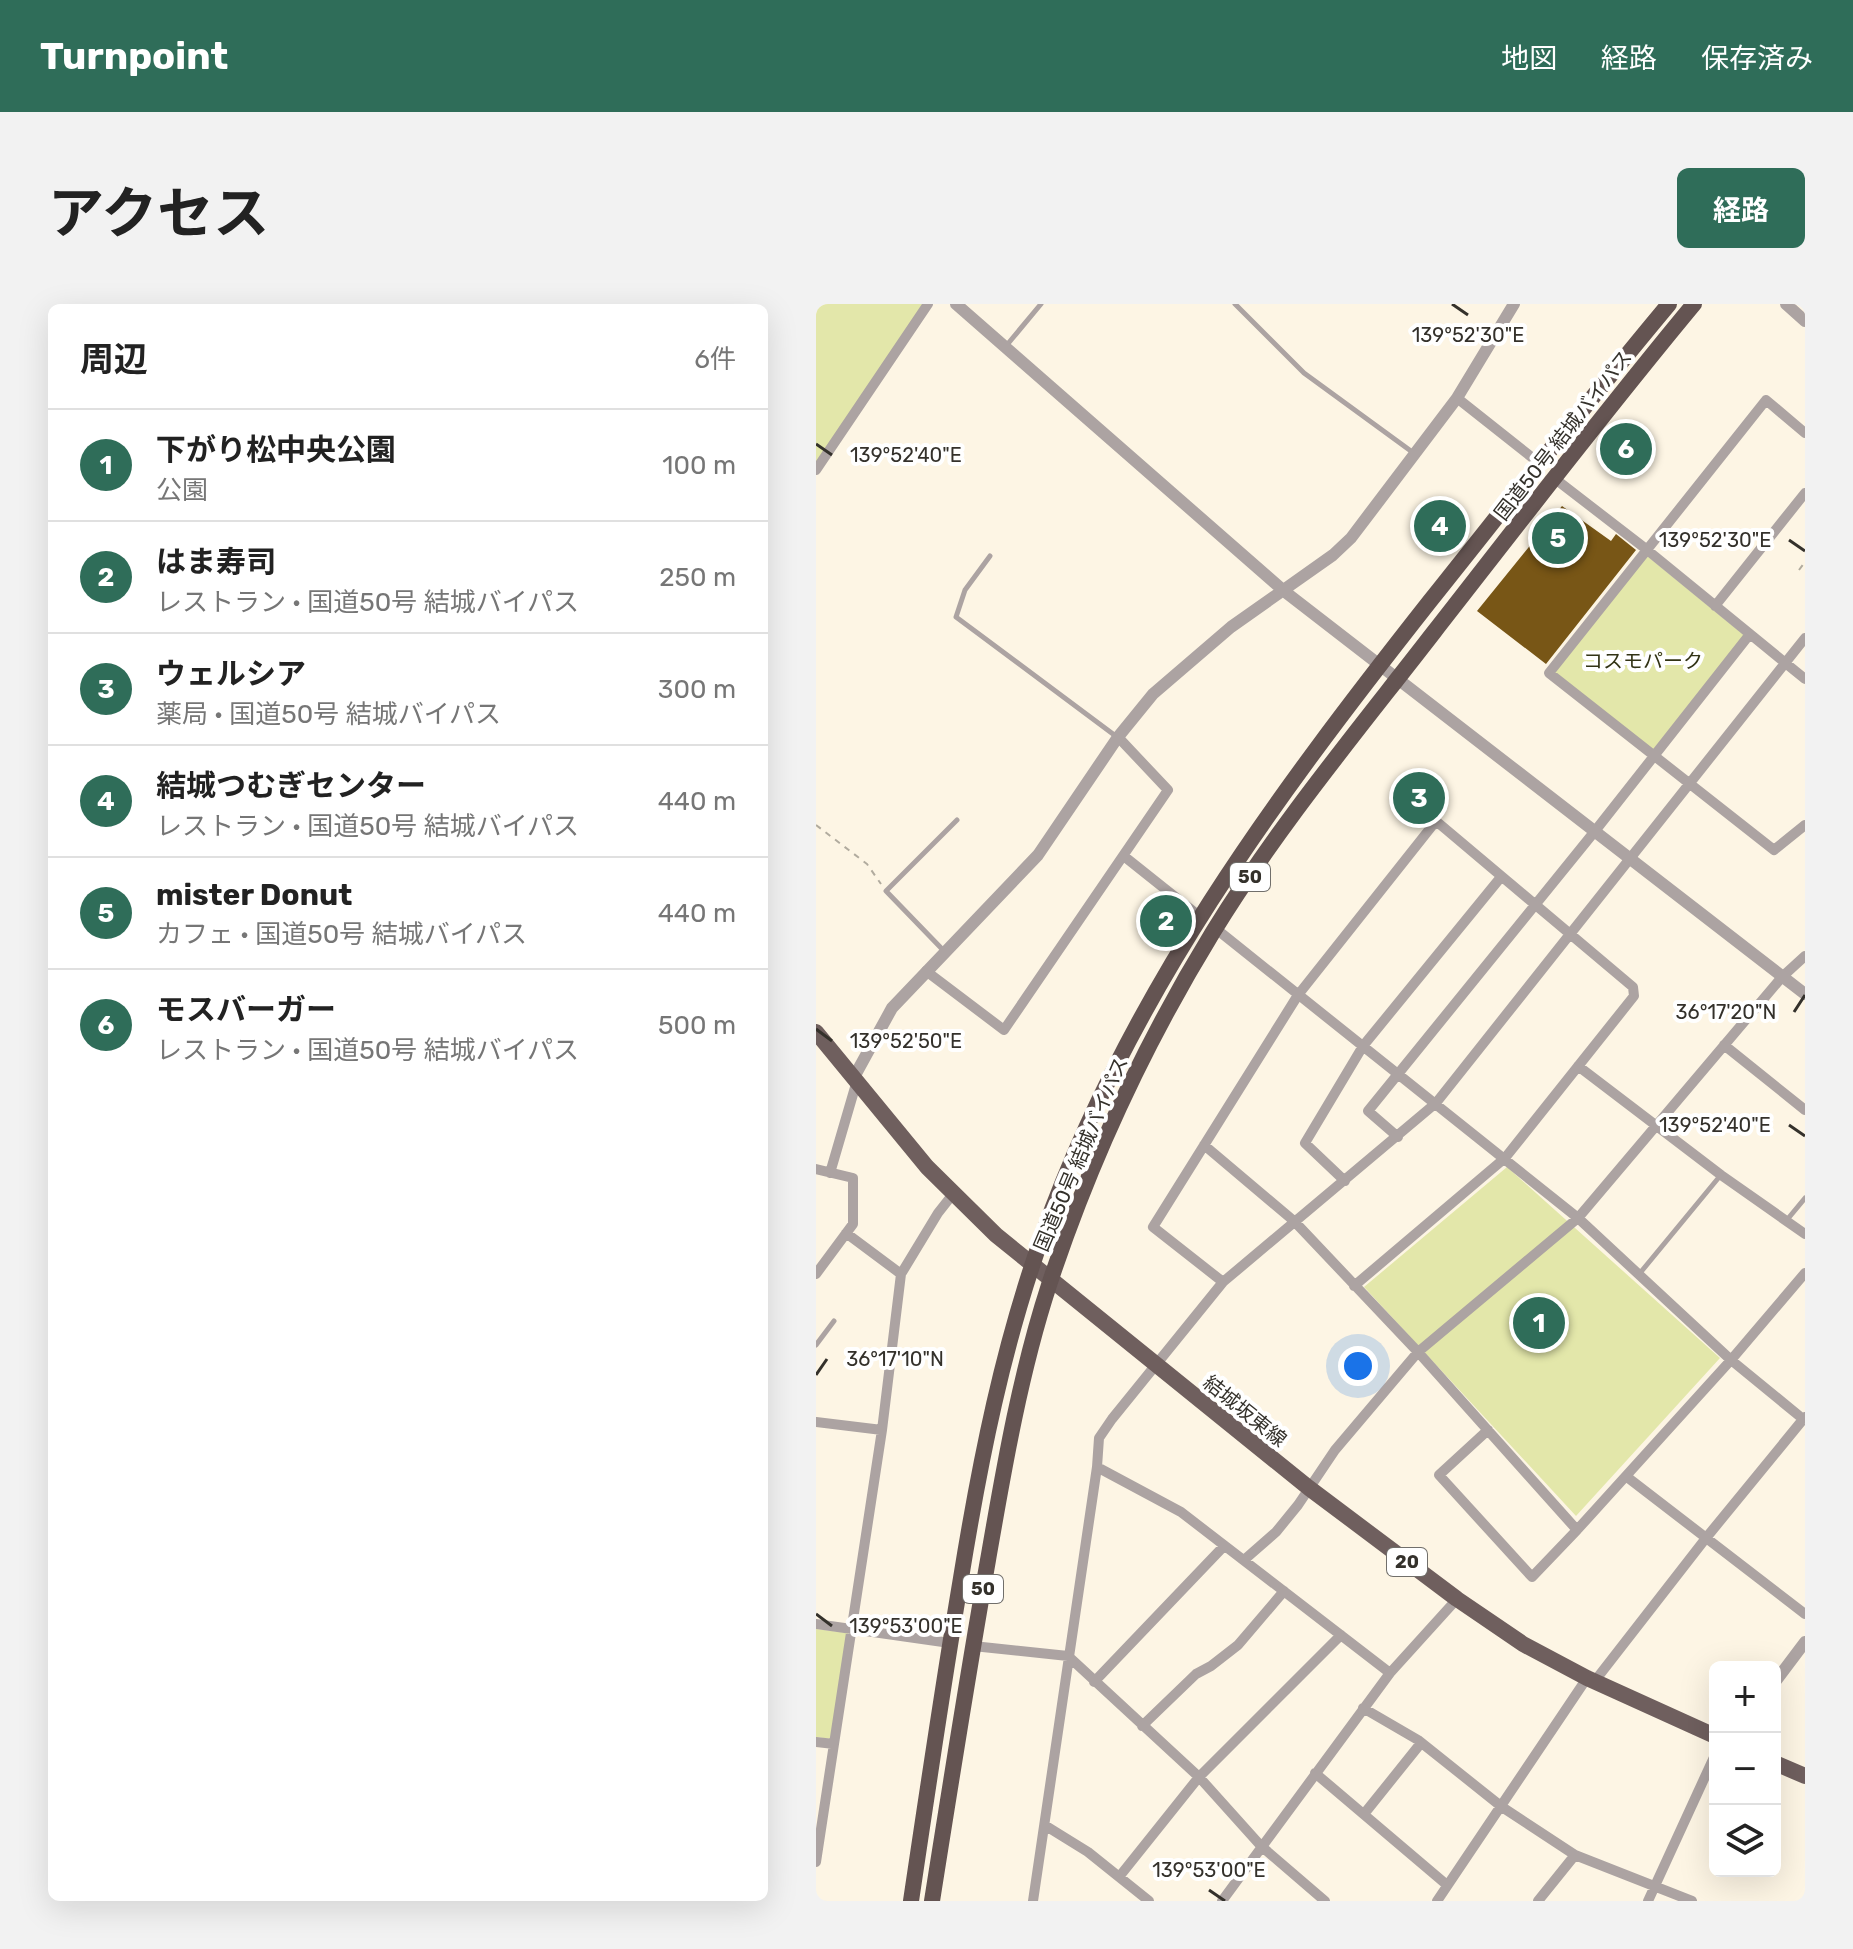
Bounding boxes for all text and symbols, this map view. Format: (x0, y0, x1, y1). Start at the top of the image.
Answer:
text: Turnpoint (40, 33, 228, 79)
text: 地図 (1501, 42, 1557, 75)
text: 経路 (1601, 42, 1657, 75)
text: 保存済み (1701, 42, 1813, 75)
button: 経路 (1677, 168, 1805, 248)
text: アクセス (48, 181, 269, 247)
text: 139°52'30"E (1412, 323, 1524, 347)
text: 周辺 (80, 339, 148, 380)
text: 6件 (694, 344, 736, 375)
street label: 国道50号 結城バイパス (1489, 345, 1637, 525)
pin: 6 (1600, 419, 1652, 479)
text: 下がり松中央公園 (156, 432, 396, 468)
text: 139°52'40"E (850, 443, 962, 467)
text: 1 (100, 450, 112, 481)
text: 100 m (662, 450, 736, 481)
text: 公園 (156, 475, 208, 506)
pin: 4 (1414, 496, 1466, 556)
pin: 5 (1532, 508, 1584, 568)
text: 139°52'30"E (1659, 528, 1771, 552)
text: はま寿司 (156, 544, 276, 580)
text: 2 (98, 562, 114, 593)
text: 250 m (659, 562, 736, 593)
text: レストラン · 国道50号 結城バイパス (156, 587, 579, 618)
park label: コスモパーク (1583, 649, 1703, 673)
text: ウェルシア (156, 656, 306, 692)
text: 3 (97, 674, 115, 705)
text: 300 m (658, 674, 736, 705)
text: 薬局 · 国道50号 結城バイパス (156, 699, 501, 730)
text: 結城つむぎセンター (156, 768, 426, 804)
pin: 3 (1393, 768, 1445, 828)
text: 4 (97, 786, 115, 817)
text: 440 m (658, 786, 736, 817)
text: レストラン · 国道50号 結城バイパス (156, 811, 579, 842)
road number: 50 (1230, 863, 1270, 891)
text: mister Donut (156, 877, 352, 913)
pin: 2 (1140, 891, 1192, 951)
text: 5 (98, 898, 114, 929)
text: 440 m (658, 898, 736, 929)
text: カフェ · 国道50号 結城バイパス (156, 919, 527, 950)
text: モスバーガー (156, 992, 336, 1028)
text: 36°17'20"N (1676, 1000, 1776, 1024)
text: 6 (98, 1010, 114, 1041)
text: 500 m (658, 1010, 736, 1041)
text: 139°52'50"E (850, 1029, 962, 1053)
text: レストラン · 国道50号 結城バイパス (156, 1035, 579, 1066)
street label: 国道50号 結城バイパス (1029, 1053, 1133, 1255)
text: 139°52'40"E (1659, 1113, 1771, 1137)
pin: 1 (1513, 1293, 1565, 1353)
your location (1338, 1346, 1378, 1386)
text: 36°17'10"N (846, 1347, 944, 1371)
street label: 結城坂東線 (1199, 1370, 1291, 1452)
road number: 20 (1387, 1548, 1427, 1576)
road number: 50 (963, 1575, 1003, 1603)
text: 139°53'00"E (849, 1614, 963, 1638)
map controls (1709, 1661, 1781, 1877)
button: + (1709, 1661, 1781, 1733)
button: − (1709, 1733, 1781, 1805)
button: layers (1709, 1805, 1781, 1877)
text: 139°53'00"E (1152, 1858, 1266, 1882)

